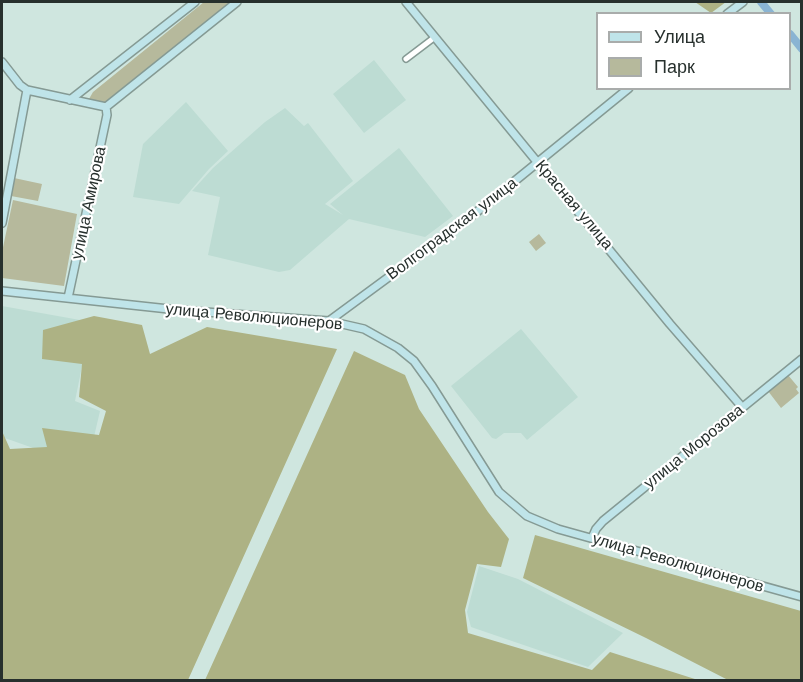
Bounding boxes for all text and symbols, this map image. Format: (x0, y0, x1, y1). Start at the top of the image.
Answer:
legend (596, 12, 791, 90)
text: Улица (654, 26, 705, 47)
text: Парк (654, 56, 695, 77)
street label: улица Амирова (68, 145, 110, 261)
street label: Красная улица (531, 156, 617, 254)
street label: Волгоградская улица (383, 174, 521, 284)
street label: улица Революционеров (165, 300, 343, 334)
street label: улица Морозова (640, 401, 748, 493)
street label: улица Революционеров (590, 529, 766, 597)

